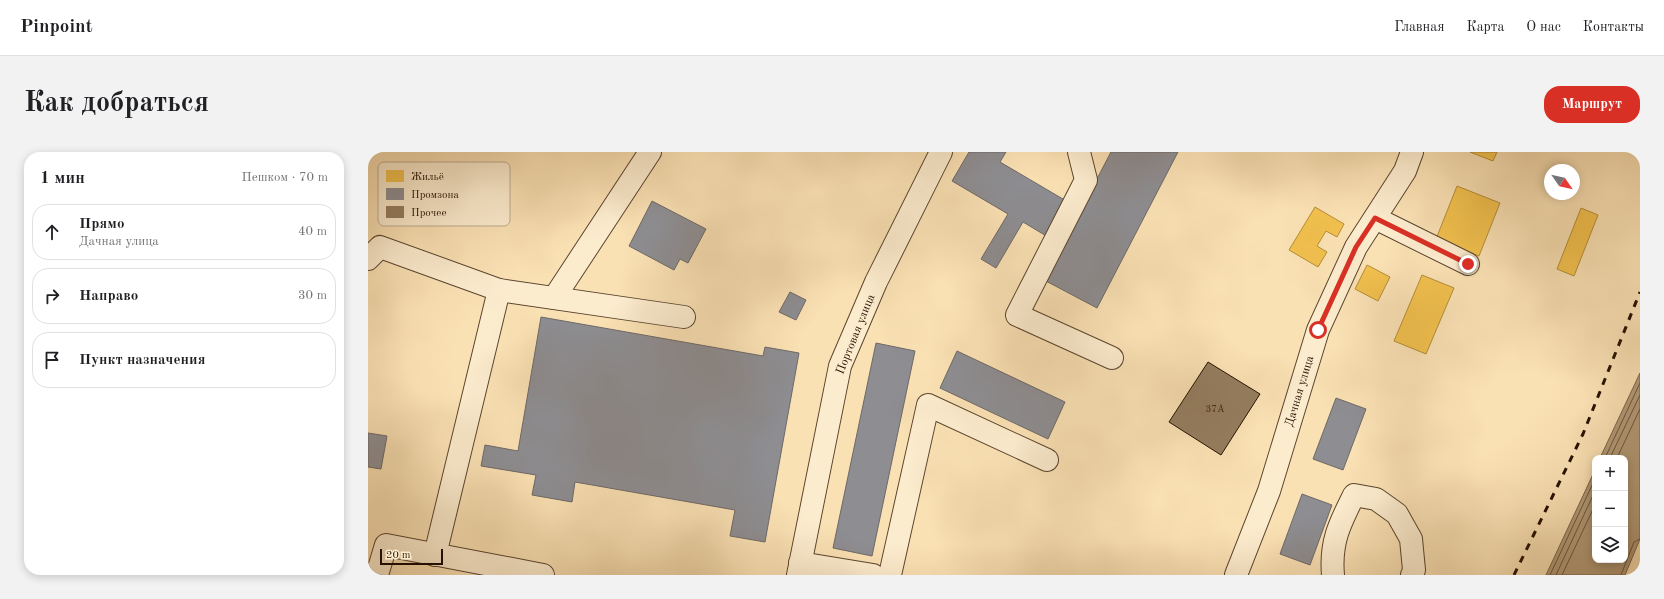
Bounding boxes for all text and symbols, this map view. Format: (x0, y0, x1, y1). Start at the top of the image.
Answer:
text: Pinpoint (20, 18, 93, 37)
text: Главная (1394, 20, 1444, 34)
text: Карта (1466, 20, 1504, 34)
text: О нас (1526, 20, 1561, 34)
text: Контакты (1583, 20, 1644, 34)
button: Маршрут (1544, 86, 1640, 123)
text: Как добраться (24, 90, 209, 118)
legend (378, 162, 510, 226)
north arrow (1544, 164, 1580, 200)
text: 1 мин (40, 170, 85, 187)
text: Пешком · 70 m (241, 171, 328, 184)
text: Жильё (411, 172, 444, 183)
text: Промзона (411, 190, 459, 201)
text: Прочее (411, 208, 446, 219)
text: Прямо (79, 217, 125, 232)
icon: ahead (41, 221, 63, 243)
text: 40 m (298, 225, 327, 238)
text: Дачная улица (79, 235, 159, 248)
route end (1459, 255, 1477, 273)
icon: right (41, 285, 63, 307)
text: Направо (79, 289, 138, 304)
text: 30 m (298, 289, 327, 302)
street label: Портовая улица (834, 293, 877, 376)
route start (1309, 321, 1327, 339)
icon: arrive (41, 349, 63, 371)
text: Пункт назначения (79, 353, 206, 368)
street label: Дачная улица (1283, 354, 1316, 428)
house number: 37А (1205, 404, 1225, 414)
map controls (1592, 455, 1628, 563)
button: + (1592, 455, 1628, 491)
button: − (1592, 491, 1628, 527)
button: layers (1592, 527, 1628, 563)
scale bar (380, 547, 443, 566)
text: 20 m (386, 550, 411, 561)

